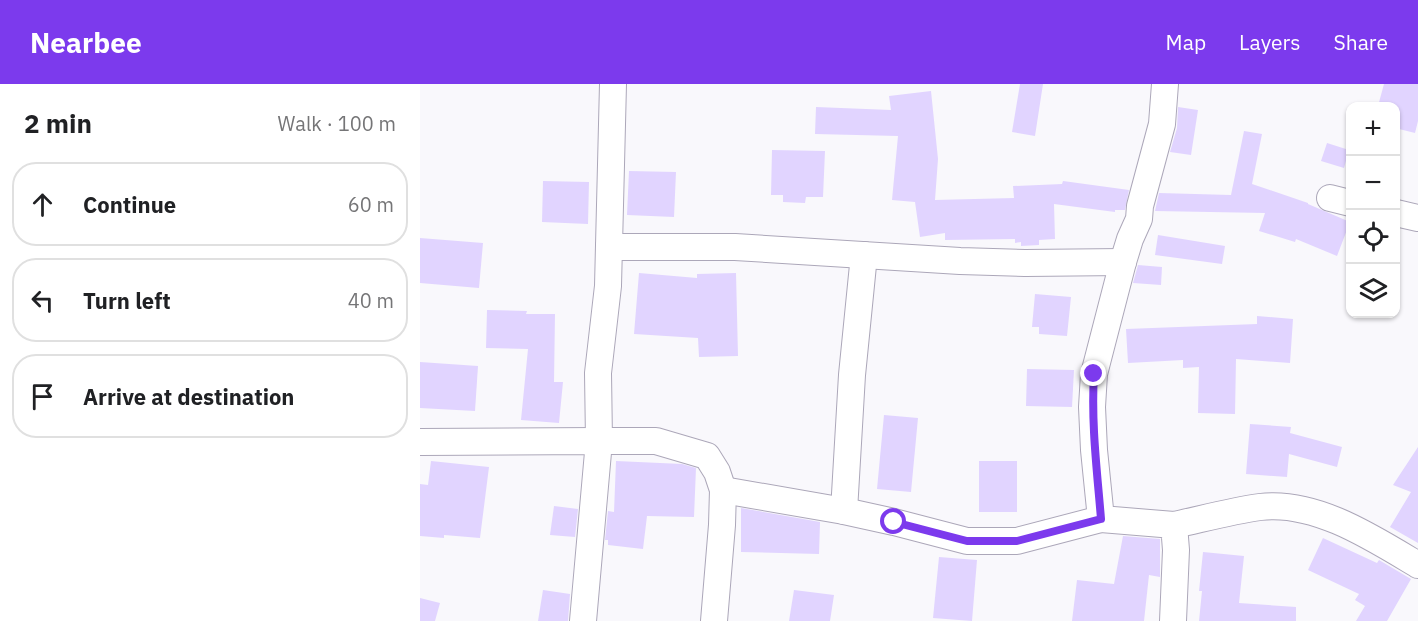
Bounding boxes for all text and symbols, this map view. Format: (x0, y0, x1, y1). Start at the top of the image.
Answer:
text: Nearbee (30, 24, 142, 61)
text: Map (1166, 28, 1206, 56)
text: Layers (1239, 28, 1301, 56)
text: Share (1334, 28, 1388, 56)
map controls (1346, 102, 1400, 318)
button: + (1346, 102, 1400, 156)
text: 2 min (24, 106, 92, 140)
text: Walk · 100 m (278, 110, 396, 137)
button: − (1346, 156, 1400, 210)
icon: ahead (26, 188, 59, 221)
text: Continue (83, 190, 176, 219)
text: 60 m (348, 191, 394, 218)
button: locate (1346, 210, 1400, 264)
button: layers (1346, 264, 1400, 318)
icon: left (26, 284, 59, 317)
text: Turn left (83, 286, 171, 315)
text: 40 m (348, 287, 394, 314)
route end (1080, 360, 1106, 386)
icon: arrive (26, 380, 59, 413)
text: Arrive at destination (83, 382, 294, 411)
route start (880, 508, 906, 534)

